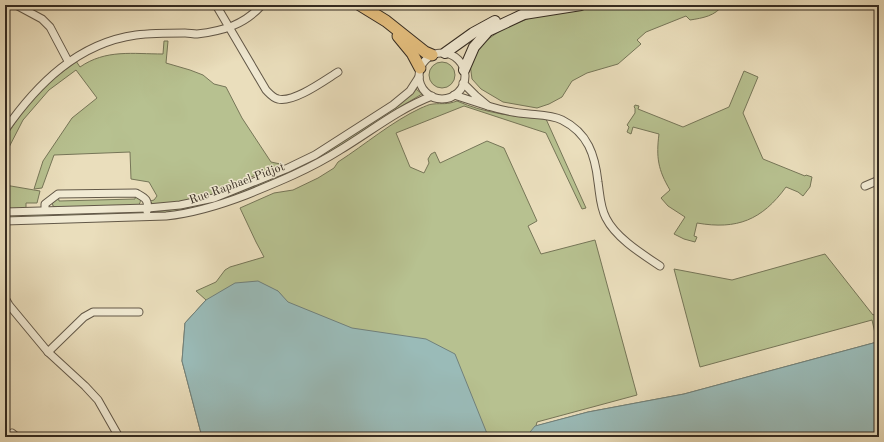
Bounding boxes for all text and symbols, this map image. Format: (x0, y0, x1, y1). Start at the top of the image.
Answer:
street label: Rue Raphael Pidjot (188, 161, 286, 207)

